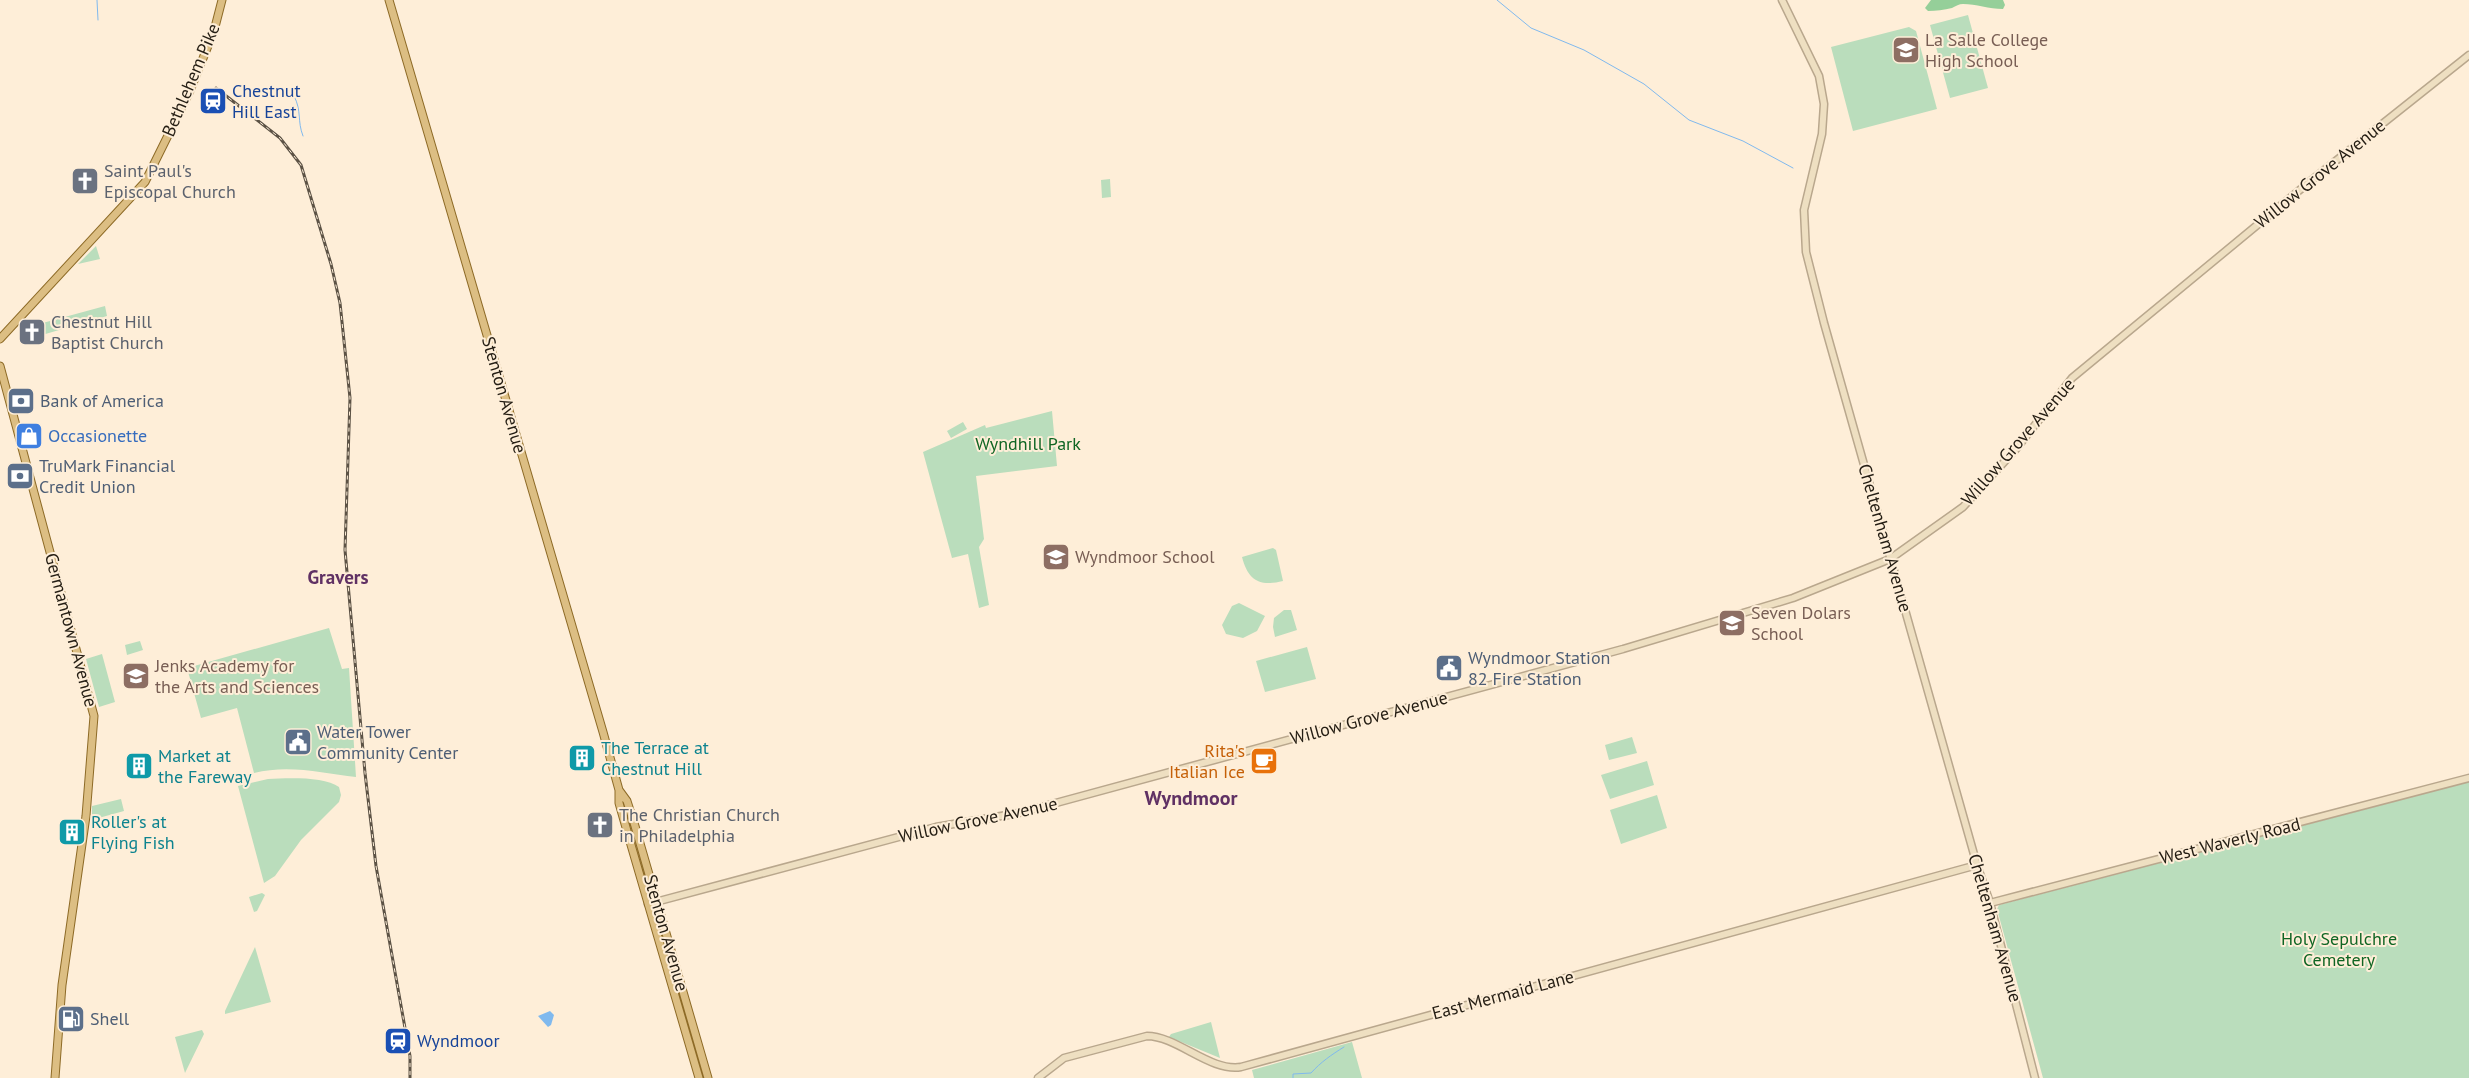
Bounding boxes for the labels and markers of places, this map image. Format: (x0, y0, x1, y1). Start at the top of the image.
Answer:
place label: La Salle College High School (1925, 28, 2048, 72)
school or university icon: La Salle College High School (1891, 35, 1921, 65)
place label: Chestnut Hill East (232, 79, 301, 123)
station icon: Chestnut Hill East (198, 86, 228, 116)
place label: Saint Paul's Episcopal Church (104, 159, 236, 203)
church icon: Saint Paul's Episcopal Church (70, 166, 100, 196)
place label: Chestnut Hill Baptist Church (51, 310, 164, 354)
church icon: Chestnut Hill Baptist Church (17, 317, 47, 347)
bank icon: Bank of America (6, 386, 36, 416)
place label: Bank of America (40, 389, 164, 412)
shop icon: Occasionette (14, 421, 44, 451)
place label: Occasionette (48, 424, 147, 447)
place label: TruMark Financial Credit Union (39, 454, 176, 498)
bank icon: TruMark Financial Credit Union (5, 461, 35, 491)
school or university icon: Wyndmoor School (1041, 542, 1071, 572)
place label: Wyndmoor School (1075, 545, 1215, 568)
place label: Seven Dolars School (1751, 601, 1851, 645)
school or university icon: Seven Dolars School (1717, 608, 1747, 638)
place label: Wyndmoor Station 82 Fire Station (1468, 646, 1610, 690)
public building icon: Wyndmoor Station 82 Fire Station (1434, 653, 1464, 683)
place label: Jenks Academy for the Arts and Sciences (154, 654, 319, 698)
school or university icon: Jenks Academy for the Arts and Sciences (121, 661, 151, 691)
place label: Water Tower Community Center (317, 720, 458, 764)
public building icon: Water Tower Community Center (283, 727, 313, 757)
place label: The Terrace at Chestnut Hill (601, 736, 709, 780)
place label: Rita's Italian Ice (1169, 739, 1245, 783)
building icon: The Terrace at Chestnut Hill (567, 743, 597, 773)
place label: Market at the Fareway (158, 744, 252, 788)
cafe icon: Rita's Italian Ice (1249, 746, 1279, 776)
building icon: Market at the Fareway (124, 751, 154, 781)
place label: The Christian Church in Philadelphia (619, 803, 780, 847)
place label: Roller's at Flying Fish (91, 810, 175, 854)
church icon: The Christian Church in Philadelphia (585, 810, 615, 840)
building icon: Roller's at Flying Fish (57, 817, 87, 847)
fuel station icon: Shell (56, 1004, 86, 1034)
place label: Shell (90, 1007, 130, 1030)
station icon: Wyndmoor (383, 1026, 413, 1056)
place label: Wyndmoor (417, 1029, 500, 1052)

